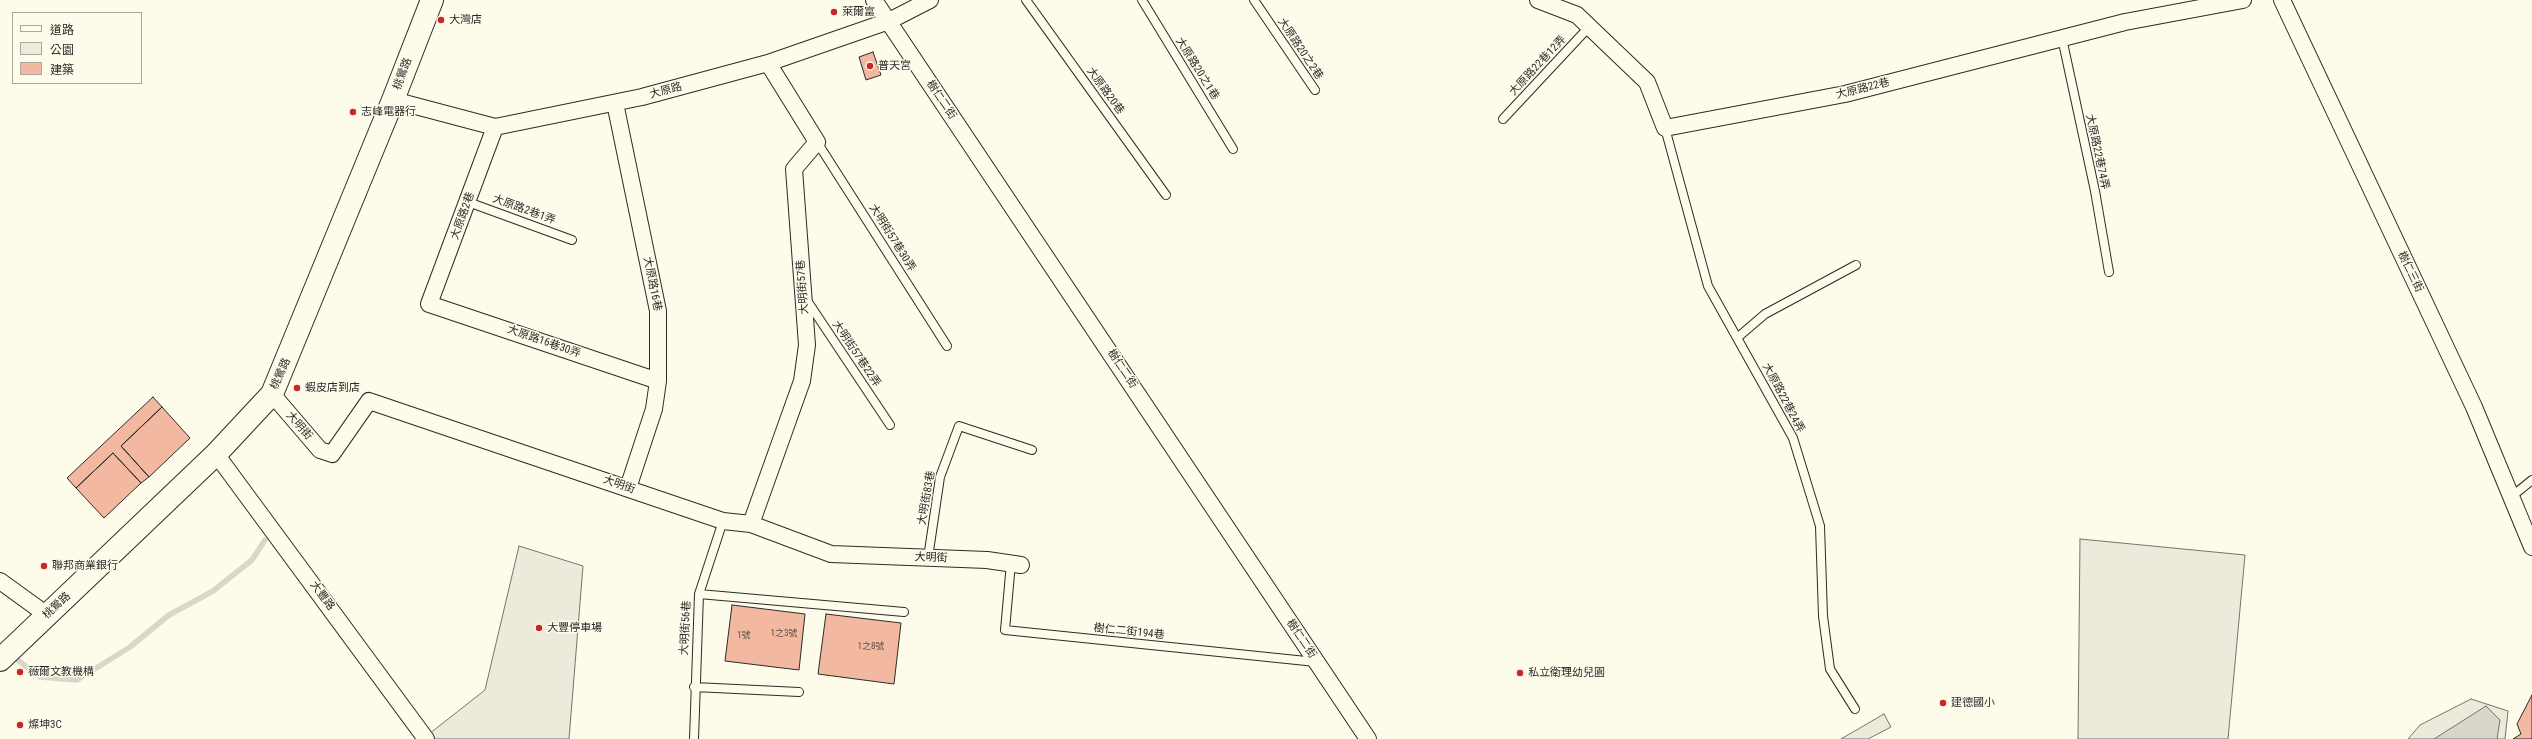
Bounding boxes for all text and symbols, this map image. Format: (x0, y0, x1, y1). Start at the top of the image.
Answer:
place label: 萊爾富 (842, 5, 875, 19)
marker: 萊爾富 (829, 7, 839, 17)
legend (12, 12, 142, 84)
place label: 大灣店 (449, 13, 482, 27)
marker: 大灣店 (436, 15, 446, 25)
street label: 大原路20之2巷 (1275, 16, 1325, 82)
text: 道路 (50, 23, 74, 37)
street label: 大原路22巷12弄 (1507, 33, 1569, 99)
street label: 大原路20之1巷 (1173, 35, 1221, 103)
text: 公園 (50, 43, 74, 57)
street label: 桃鶯路 (391, 56, 415, 92)
place label: 普天宮 (878, 59, 911, 73)
marker: 普天宮 (865, 61, 875, 71)
text: 建築 (50, 63, 74, 77)
street label: 大原路20巷 (1084, 65, 1126, 117)
street label: 大原路22巷 (1835, 76, 1891, 102)
street label: 樹仁二街 (923, 78, 959, 122)
street label: 大原路 (648, 80, 684, 102)
place label: 志峰電器行 (361, 105, 416, 119)
marker: 志峰電器行 (348, 107, 358, 117)
street label: 大原路22巷74弄 (2083, 113, 2111, 191)
street label: 大原路2巷 (448, 191, 478, 241)
street label: 大原路2巷1弄 (491, 193, 557, 227)
street label: 大明街57巷30弄 (866, 202, 918, 274)
street label: 樹仁三街 (2394, 249, 2426, 295)
street label: 大原路16巷 (640, 256, 664, 312)
street label: 大明街57巷 (795, 259, 811, 315)
street label: 大明街57巷22弄 (829, 319, 883, 389)
street label: 大原路16巷30弄 (506, 323, 582, 361)
street label: 樹仁二街 (1104, 347, 1140, 391)
street label: 桃鶯路 (268, 356, 294, 392)
street label: 大原路22巷24弄 (1759, 361, 1807, 435)
place label: 蝦皮店到店 (305, 381, 360, 395)
marker: 蝦皮店到店 (292, 383, 302, 393)
street label: 大明街 (283, 409, 315, 443)
street label: 大明街83巷 (916, 470, 938, 526)
street label: 大明街 (601, 473, 637, 497)
street label: 大明街 (914, 551, 948, 565)
place label: 聯邦商業銀行 (52, 559, 118, 573)
marker: 聯邦商業銀行 (39, 561, 49, 571)
street label: 大豐路 (307, 579, 337, 613)
street label: 桃鶯路 (40, 590, 74, 622)
street label: 大明街56巷 (678, 600, 694, 656)
street label: 樹仁二街 (1283, 617, 1319, 661)
place label: 大豐停車場 (547, 621, 602, 635)
street label: 樹仁二街194巷 (1093, 622, 1165, 642)
marker: 大豐停車場 (534, 623, 544, 633)
house number: 1之3號 (771, 629, 797, 639)
house number: 1號 (737, 631, 751, 641)
house number: 1之8號 (858, 642, 884, 652)
place label: 薇爾文教機構 (28, 665, 94, 679)
place label: 私立衛理幼兒園 (1528, 666, 1605, 680)
marker: 薇爾文教機構 (15, 667, 25, 677)
marker: 私立衛理幼兒園 (1515, 668, 1525, 678)
place label: 建德國小 (1951, 696, 1995, 710)
marker: 建德國小 (1938, 698, 1948, 708)
place label: 燦坤3C (28, 718, 62, 732)
marker: 燦坤3C (15, 720, 25, 730)

